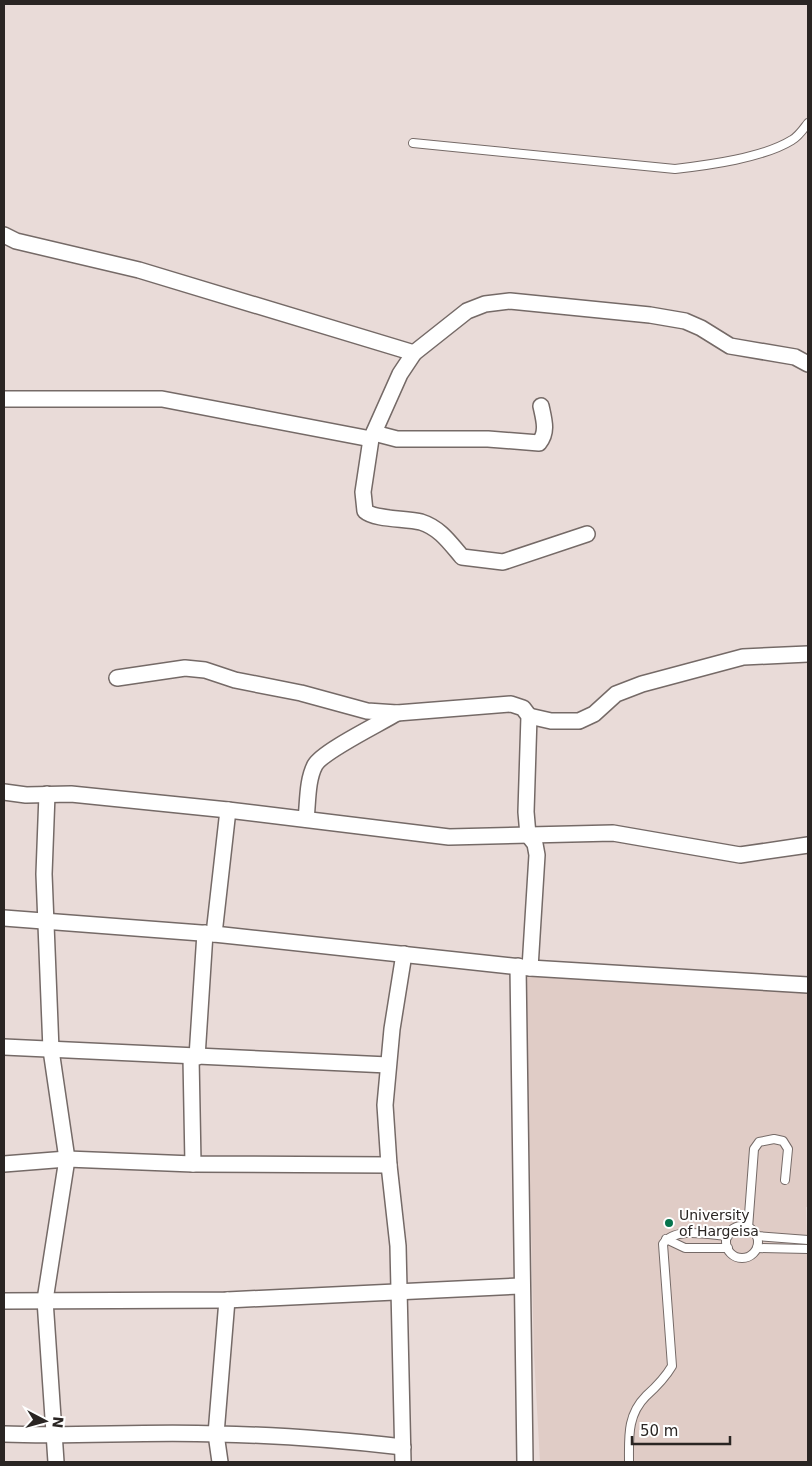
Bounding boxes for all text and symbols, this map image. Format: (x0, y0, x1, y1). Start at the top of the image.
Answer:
place label: University of Hargeisa (679, 1207, 759, 1239)
marker: University of Hargeisa (663, 1217, 675, 1229)
north arrow (20, 1396, 70, 1446)
scale bar (632, 1414, 730, 1446)
text: N (49, 1416, 66, 1429)
text: 50 m (640, 1422, 678, 1440)

